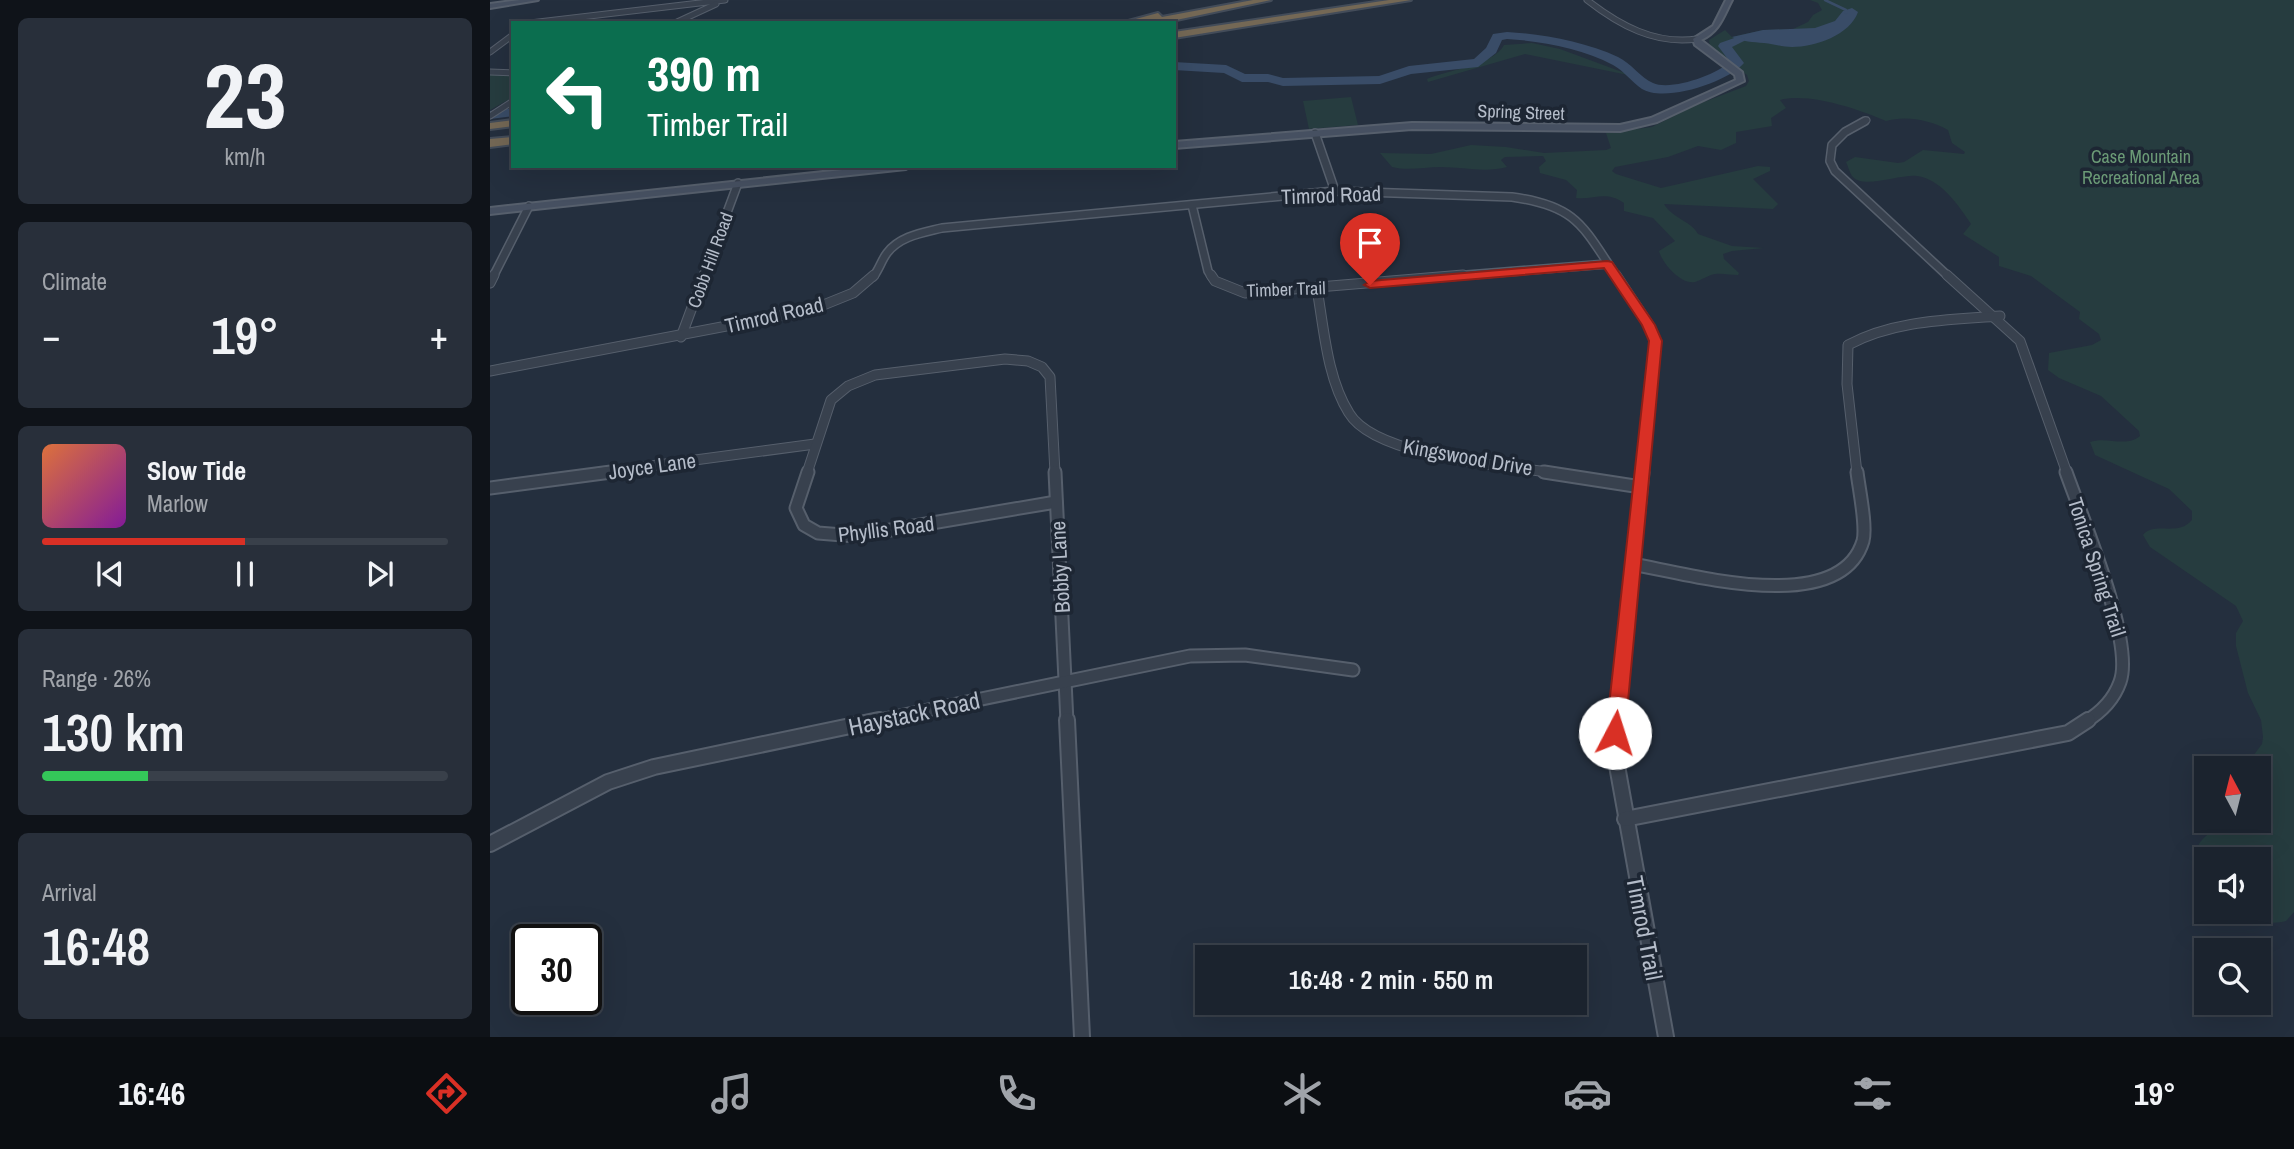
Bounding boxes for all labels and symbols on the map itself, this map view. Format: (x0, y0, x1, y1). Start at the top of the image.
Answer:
street label: Spring Street (1477, 98, 1565, 126)
park label: Case Mountain Recreational Area (2082, 144, 2200, 190)
street label: Timrod Road (1280, 179, 1382, 211)
street label: Cobb Hill Road (681, 209, 739, 311)
pin (1340, 213, 1400, 285)
street label: Timber Trail (1246, 275, 1326, 303)
street label: Timrod Road (722, 290, 826, 340)
street label: Kingswood Drive (1401, 431, 1535, 483)
street label: Joyce Lane (606, 446, 698, 486)
street label: Tonica Spring Trail (2061, 494, 2133, 640)
street label: Phyllis Road (836, 509, 936, 549)
street label: Bobby Lane (1043, 520, 1077, 614)
street label: Haystack Road (845, 683, 983, 743)
position arrow (1578, 696, 1652, 770)
north arrow (2194, 756, 2272, 833)
street label: Timrod Trail (1619, 873, 1671, 983)
speed limit sign: 30 (511, 924, 602, 1015)

